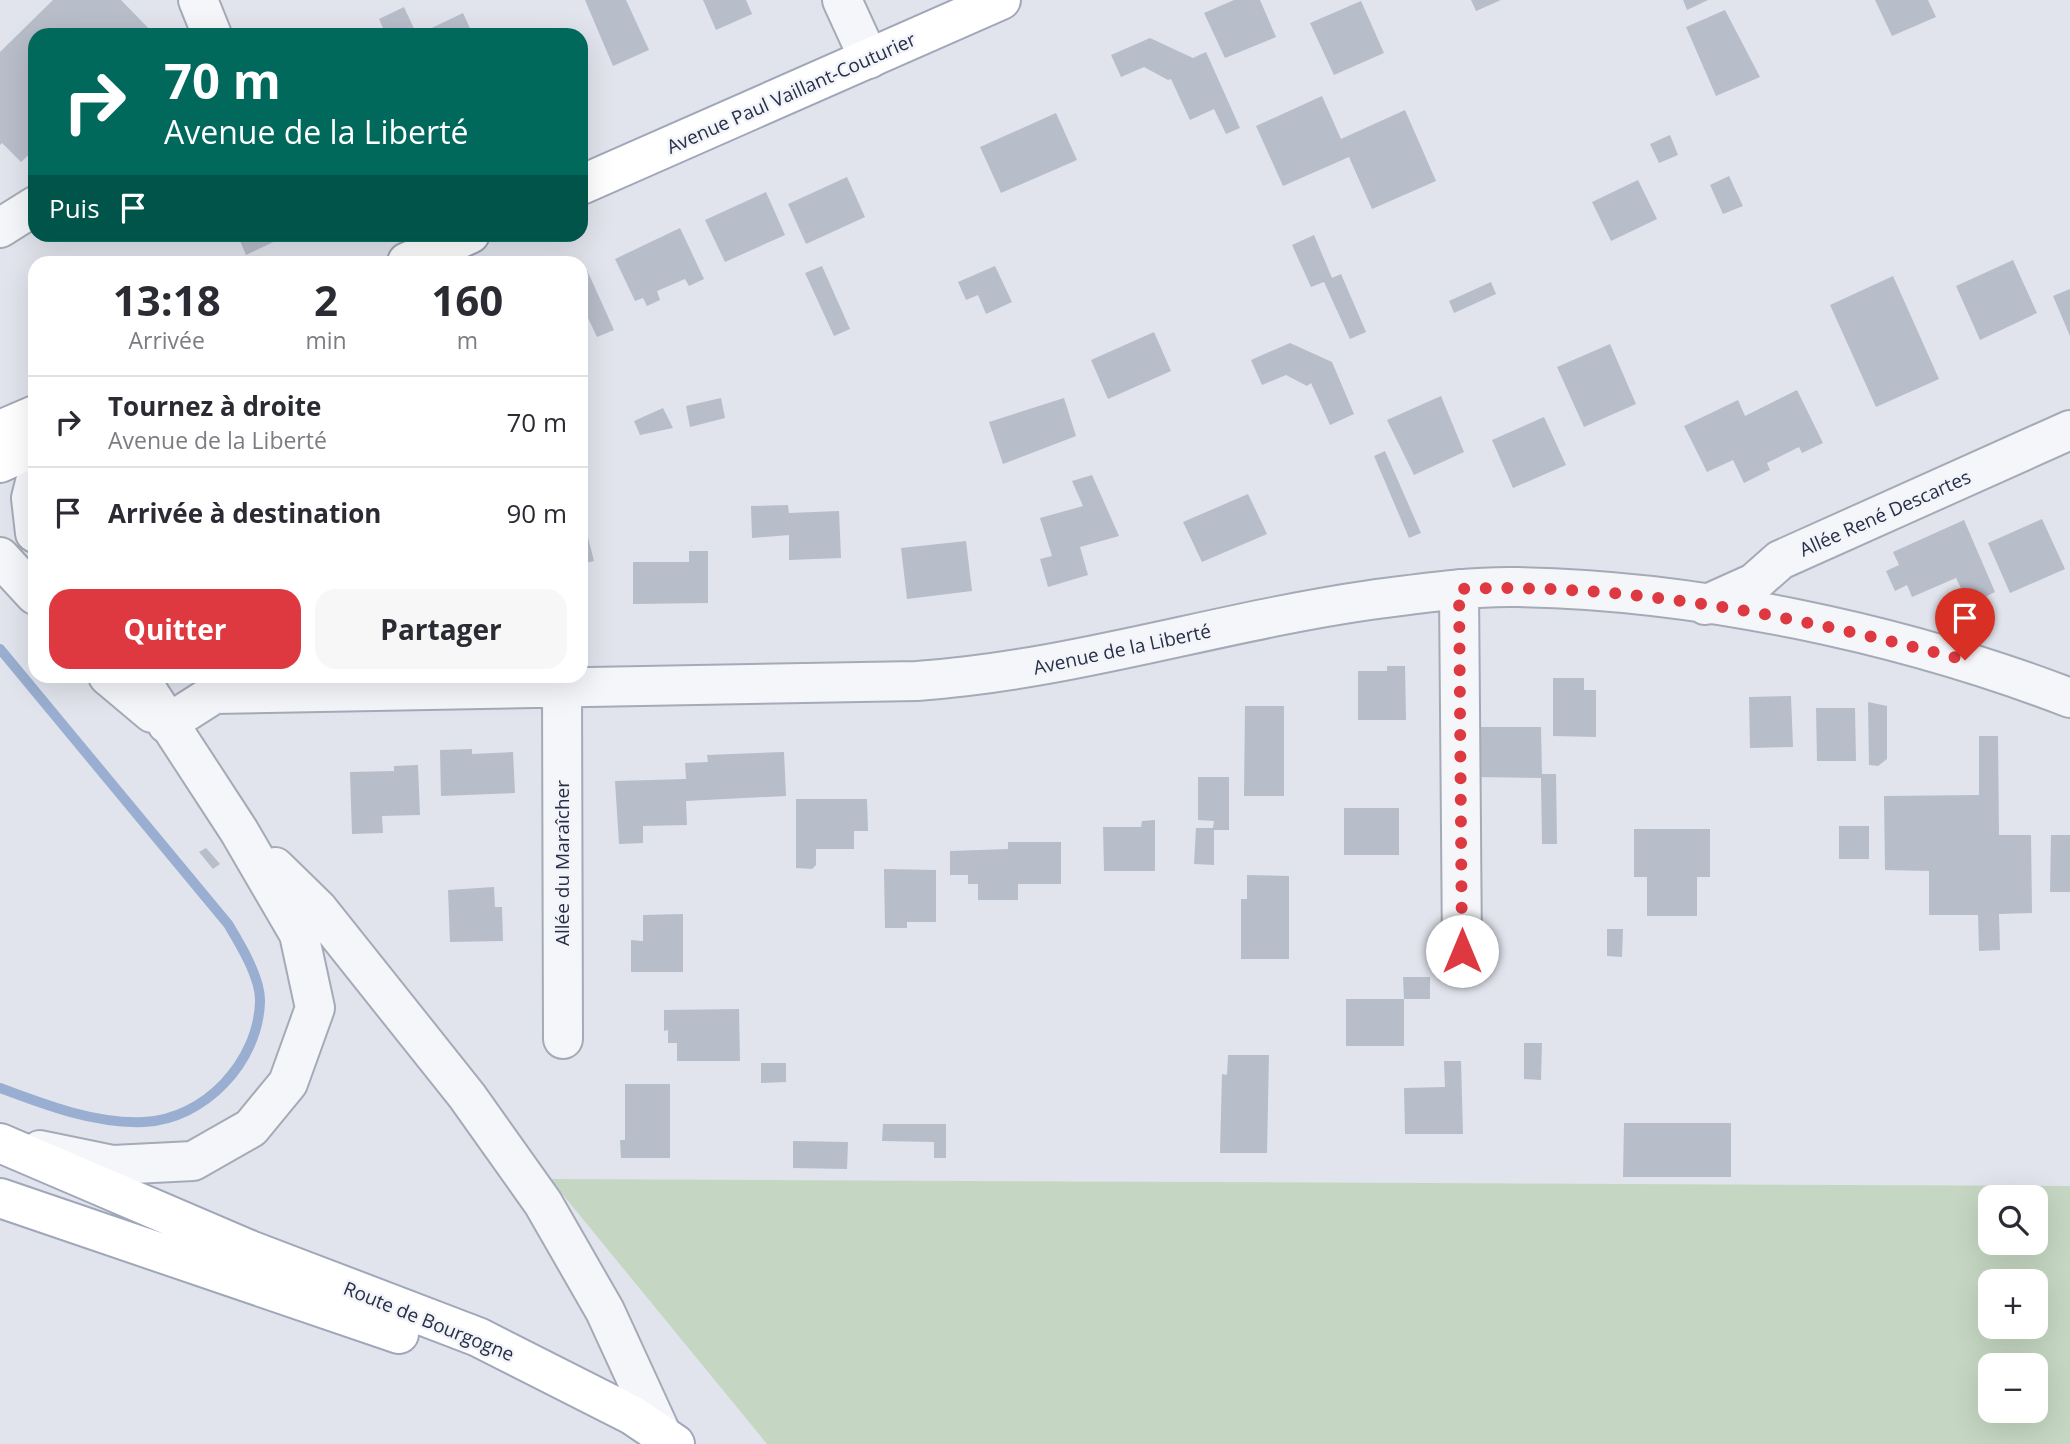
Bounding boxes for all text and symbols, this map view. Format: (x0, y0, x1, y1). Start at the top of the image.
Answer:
street label: Avenue Paul Vaillant-Couturier (662, 26, 920, 160)
text: 70 m (164, 47, 281, 113)
icon: right (49, 56, 140, 147)
text: Avenue de la Liberté (164, 110, 469, 153)
icon: arrive (114, 189, 152, 227)
text: Puis (49, 190, 100, 226)
text: 13:18 (113, 271, 221, 328)
text: 2 (314, 271, 338, 328)
text: 160 (431, 271, 503, 328)
text: Arrivée (128, 324, 205, 356)
text: min (305, 324, 347, 356)
text: m (457, 324, 478, 356)
text: Tournez à droite (108, 388, 321, 424)
icon: right (49, 403, 87, 441)
text: 70 m (506, 404, 567, 440)
text: Avenue de la Liberté (108, 424, 327, 456)
street label: Allée René Descartes (1795, 464, 1975, 562)
icon: arrive (49, 494, 87, 532)
text: Arrivée à destination (108, 495, 381, 531)
text: 90 m (506, 495, 567, 531)
pin (1935, 588, 1995, 660)
button: Quitter (49, 589, 301, 669)
button: Partager (315, 589, 567, 669)
icon: arrive (1946, 599, 1984, 637)
street label: Avenue de la Liberté (1031, 617, 1213, 681)
street label: Allée du Maraîcher (549, 780, 575, 946)
position arrow (1425, 914, 1499, 988)
map controls (1978, 1185, 2048, 1423)
button: search (1978, 1185, 2048, 1255)
button: + (1978, 1269, 2048, 1339)
street label: Route de Bourgogne (340, 1275, 518, 1367)
button: − (1978, 1353, 2048, 1423)

